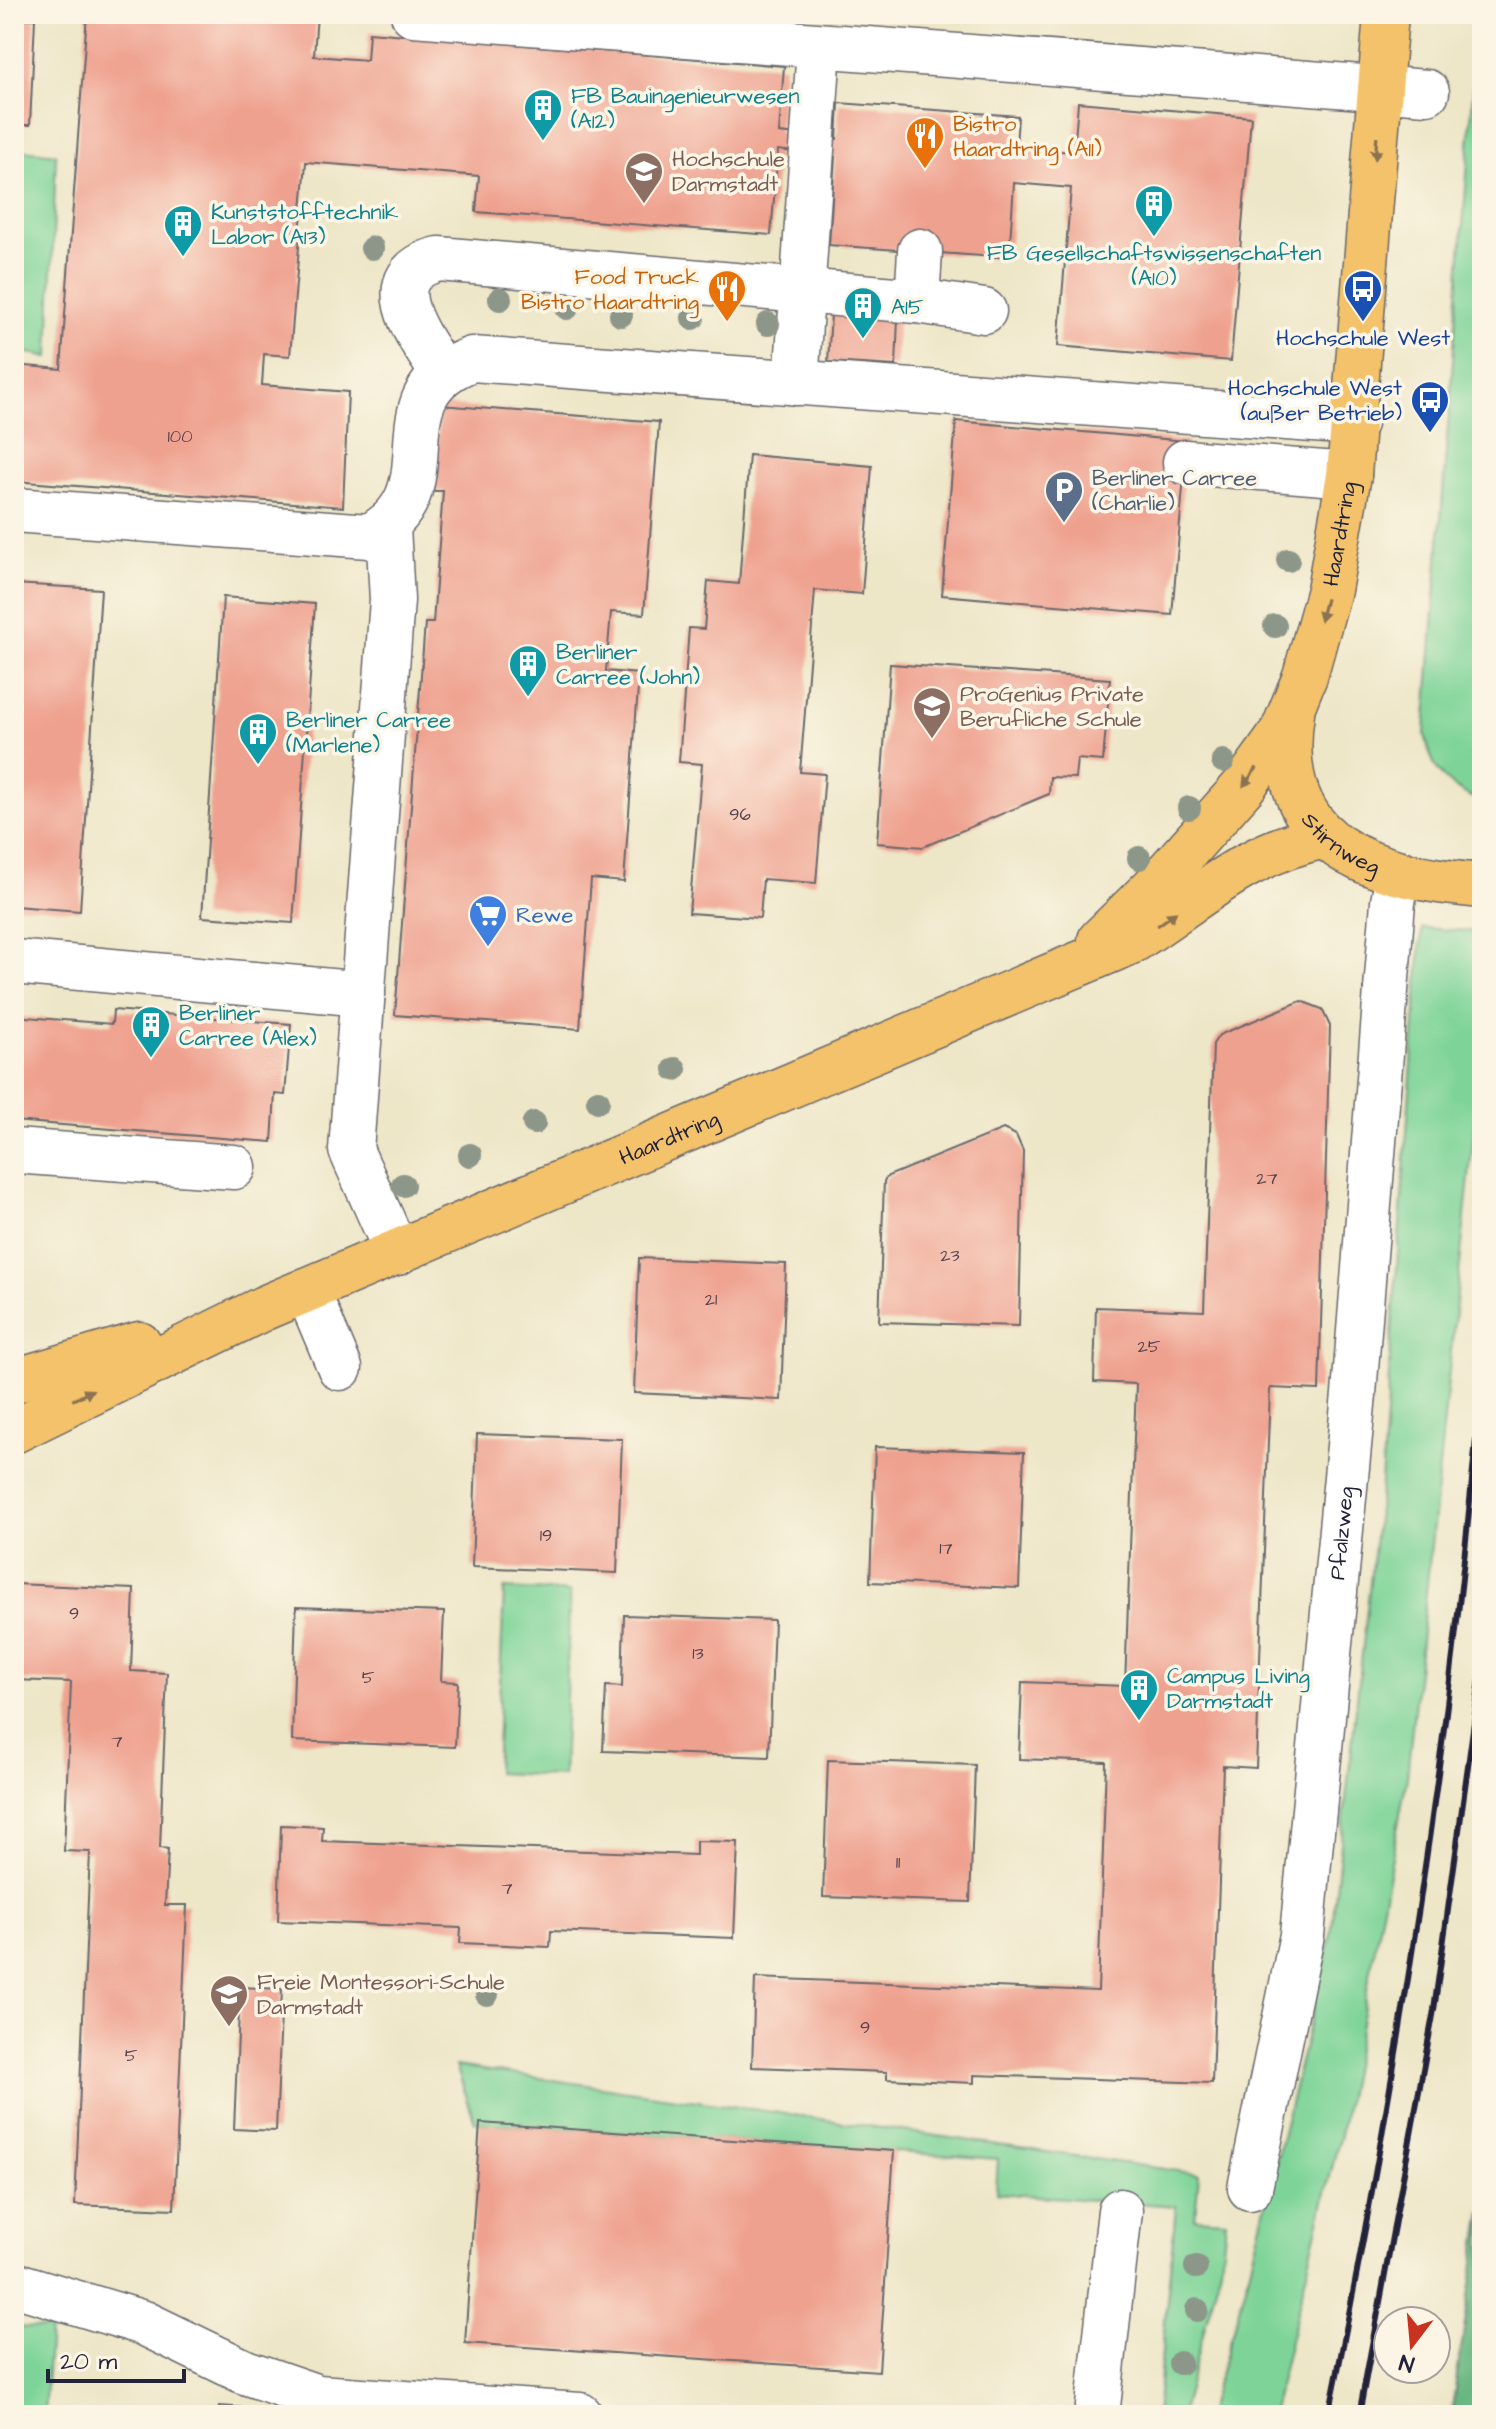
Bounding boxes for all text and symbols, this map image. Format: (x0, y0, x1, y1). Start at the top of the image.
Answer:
place label: FB Bauingenieurwesen (A12) (571, 81, 799, 137)
building icon: FB Bauingenieurwesen (A12) (522, 87, 564, 142)
place label: Bistro Haardtring (A11) (953, 109, 1102, 166)
restaurant icon: Bistro Haardtring (A11) (904, 115, 946, 170)
one-way arrow (1369, 136, 1382, 161)
place label: Hochschule Darmstadt (672, 144, 785, 200)
school or university icon: Hochschule Darmstadt (623, 150, 665, 205)
building icon: FB Gesellschaftswissenschaften (A10) (1133, 183, 1175, 238)
place label: Kunststofftechnik Labor (A13) (211, 197, 399, 253)
building icon: Kunststofftechnik Labor (A13) (162, 203, 204, 258)
place label: FB Gesellschaftswissenschaften (A10) (987, 238, 1321, 294)
place label: Food Truck Bistro Haardtring (521, 262, 699, 319)
restaurant icon: Food Truck Bistro Haardtring (706, 268, 748, 323)
bus stop icon: Hochschule West (1342, 268, 1384, 323)
building icon: A15 (842, 285, 884, 340)
place label: A15 (891, 292, 924, 323)
place label: Hochschule West (1276, 323, 1450, 354)
place label: Hochschule West (außer Betrieb) (1228, 373, 1402, 429)
bus stop icon: Hochschule West (außer Betrieb) (1409, 379, 1451, 434)
house number: 100 (167, 424, 193, 449)
place label: Berliner Carree (Charlie) (1092, 463, 1257, 519)
parking icon: Berliner Carree (Charlie) (1043, 469, 1085, 524)
street label: Haardtring (1316, 479, 1366, 589)
one-way arrow (1316, 599, 1329, 623)
place label: Berliner Carree (John) (556, 637, 700, 693)
building icon: Berliner Carree (John) (507, 643, 549, 698)
place label: ProGenius Private Berufliche Schule (960, 679, 1144, 735)
school or university icon: ProGenius Private Berufliche Schule (911, 685, 953, 740)
place label: Berliner Carree (Marlene) (286, 705, 451, 761)
building icon: Berliner Carree (Marlene) (237, 711, 279, 766)
one-way arrow (1243, 767, 1259, 787)
house number: 96 (729, 802, 751, 827)
street label: Stirnweg (1293, 806, 1384, 884)
supermarket icon: Rewe (467, 893, 509, 948)
place label: Rewe (516, 900, 573, 931)
one-way arrow (1156, 911, 1177, 927)
place label: Berliner Carree (Alex) (179, 998, 317, 1054)
building icon: Berliner Carree (Alex) (130, 1004, 172, 1059)
street label: Haardtring (615, 1104, 725, 1173)
house number: 27 (1256, 1166, 1278, 1191)
house number: 23 (940, 1243, 960, 1268)
house number: 21 (705, 1287, 717, 1312)
house number: 25 (1137, 1334, 1161, 1359)
one-way arrow (72, 1389, 95, 1402)
street label: Pfalzweg (1322, 1485, 1363, 1581)
house number: 19 (540, 1523, 552, 1548)
house number: 17 (939, 1536, 953, 1561)
house number: 9 (69, 1601, 79, 1626)
house number: 13 (692, 1641, 704, 1666)
place label: Campus Living Darmstadt (1167, 1661, 1310, 1717)
house number: 5 (362, 1665, 375, 1690)
building icon: Campus Living Darmstadt (1118, 1667, 1160, 1722)
house number: 7 (111, 1729, 123, 1754)
house number: 11 (896, 1850, 900, 1875)
house number: 7 (501, 1876, 513, 1901)
place label: Freie Montessori-Schule Darmstadt (257, 1967, 505, 2023)
school or university icon: Freie Montessori-Schule Darmstadt (208, 1973, 250, 2028)
house number: 9 (860, 2015, 870, 2040)
house number: 5 (125, 2043, 138, 2068)
north arrow (1372, 2305, 1452, 2385)
scale bar (48, 2333, 184, 2383)
text: 20 m (60, 2345, 117, 2379)
text: N (1396, 2346, 1418, 2380)

